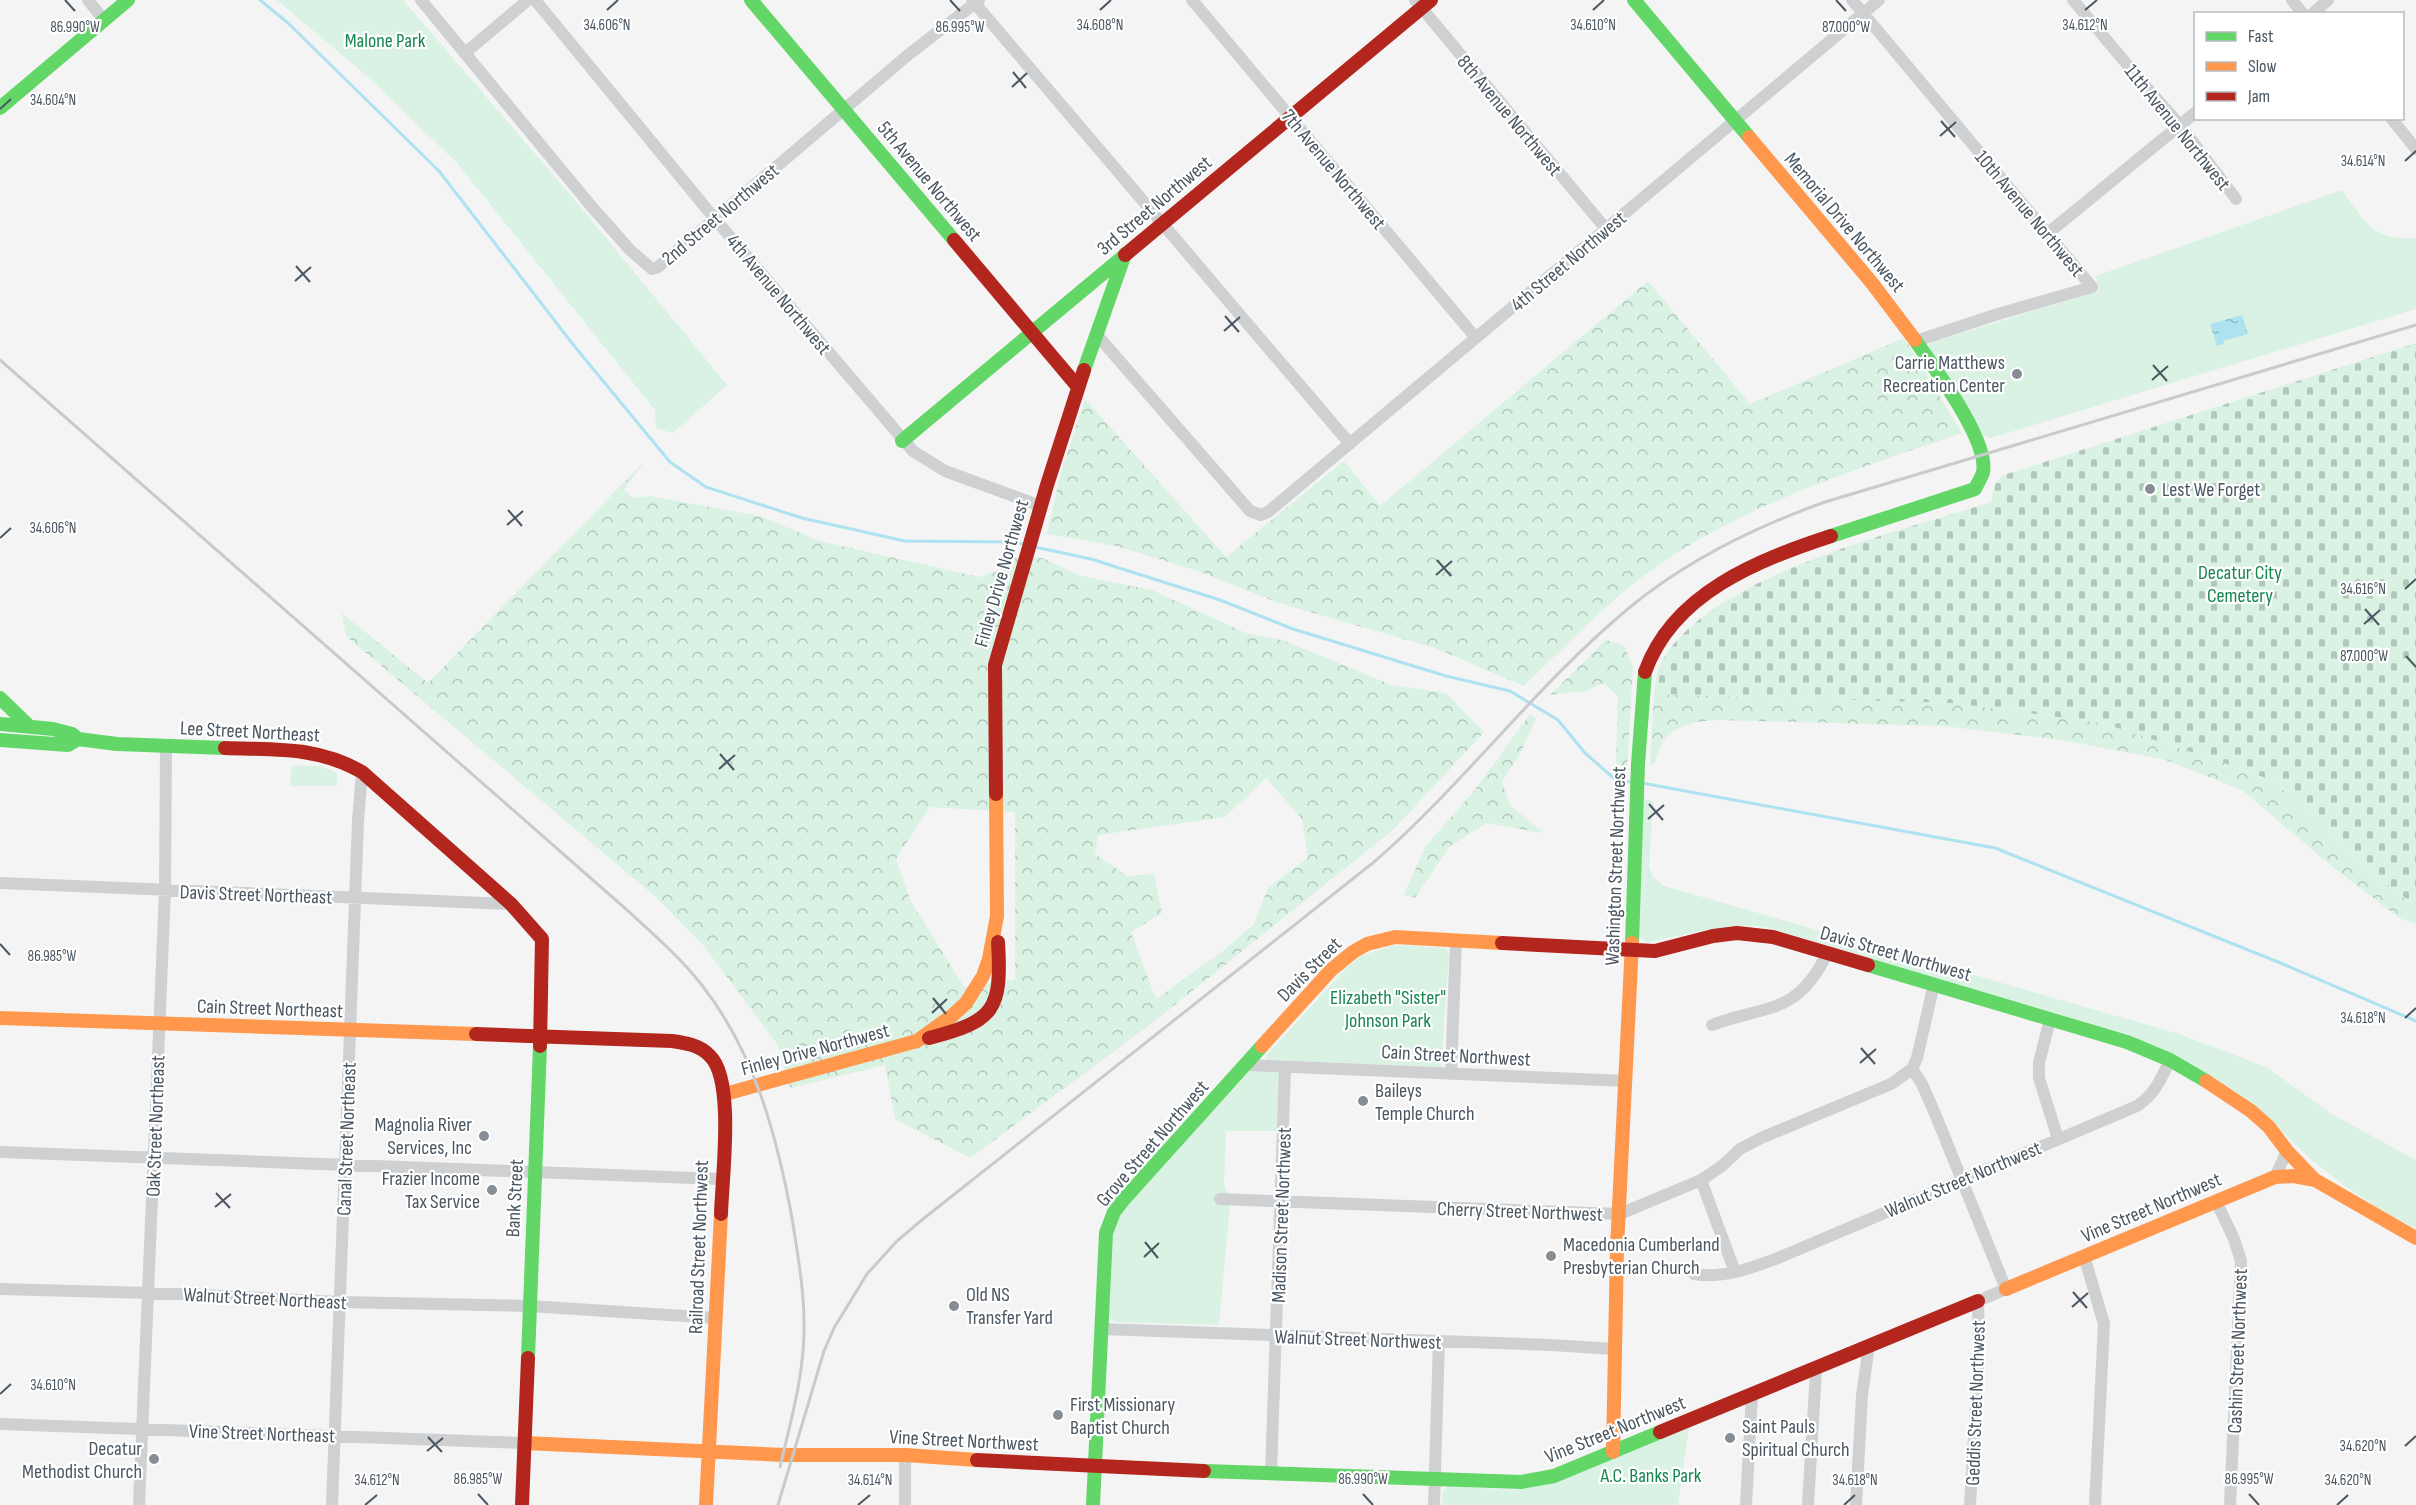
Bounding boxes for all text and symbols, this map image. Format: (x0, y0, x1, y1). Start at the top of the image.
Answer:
legend (2194, 12, 2404, 120)
text: 34.606°N (583, 16, 631, 35)
text: 34.608°N (1077, 16, 1123, 35)
text: 34.610°N (1570, 16, 1616, 35)
text: 34.612°N (2062, 16, 2108, 35)
text: 86.990°W (50, 18, 100, 37)
text: 86.995°W (936, 18, 985, 37)
text: 87.000°W (1822, 18, 1870, 37)
text: Fast (2248, 26, 2274, 47)
park label: Malone Park (345, 29, 426, 53)
street label: 8th Avenue Northwest (1452, 50, 1567, 181)
text: Slow (2248, 56, 2277, 77)
street label: 11th Avenue Northwest (2119, 60, 2235, 196)
text: Jam (2247, 86, 2270, 107)
text: 34.604°N (30, 91, 76, 110)
street label: 7th Avenue Northwest (1276, 105, 1391, 235)
street label: 5th Avenue Northwest (872, 117, 986, 247)
street label: 10th Avenue Northwest (1969, 146, 2089, 282)
street label: Memorial Drive Northwest (1779, 148, 1910, 297)
street label: 3rd Street Northwest (1092, 151, 1217, 261)
text: 34.614°N (2341, 152, 2385, 171)
street label: 2nd Street Northwest (657, 159, 784, 271)
street label: 4th Street Northwest (1506, 207, 1631, 317)
street label: 4th Avenue Northwest (721, 230, 836, 360)
place label: Carrie Matthews Recreation Center (1883, 351, 2005, 398)
marker: Carrie Matthews Recreation Center (2010, 367, 2024, 381)
place label: Lest We Forget (2162, 478, 2260, 502)
marker: Lest We Forget (2143, 482, 2157, 496)
street label: Finley Drive Northwest (969, 497, 1034, 650)
text: 34.606°N (29, 519, 77, 538)
park label: Decatur City Cemetery (2198, 561, 2282, 608)
text: 34.616°N (2340, 580, 2386, 599)
text: 87.000°W (2340, 647, 2388, 666)
street label: Lee Street Northeast (179, 716, 320, 748)
street label: Washington Street Northwest (1601, 766, 1631, 966)
street label: Davis Street Northeast (179, 880, 333, 910)
street label: Davis Street Northwest (1817, 921, 1974, 987)
street label: Davis Street (1272, 932, 1347, 1007)
text: 86.985°W (28, 947, 77, 966)
park label: Elizabeth "Sister" Johnson Park (1330, 986, 1446, 1033)
street label: Cain Street Northeast (197, 994, 343, 1024)
text: 34.618°N (2340, 1009, 2386, 1028)
street label: Finley Drive Northwest (739, 1019, 892, 1081)
street label: Cain Street Northwest (1381, 1040, 1531, 1072)
street label: Oak Street Northeast (142, 1055, 170, 1197)
street label: Canal Street Northeast (332, 1062, 362, 1216)
street label: Grove Street Northwest (1091, 1076, 1214, 1212)
place label: Baileys Temple Church (1375, 1079, 1475, 1126)
marker: Baileys Temple Church (1356, 1094, 1370, 1108)
place label: Magnolia River Services, Inc (375, 1113, 472, 1160)
street label: Madison Street Northwest (1267, 1127, 1297, 1303)
marker: Magnolia River Services, Inc (477, 1129, 491, 1143)
street label: Walnut Street Northwest (1882, 1136, 2045, 1224)
street label: Bank Street (501, 1158, 529, 1238)
street label: Railroad Street Northwest (684, 1160, 714, 1334)
place label: Frazier Income Tax Service (382, 1167, 480, 1214)
street label: Vine Street Northwest (2078, 1168, 2225, 1248)
marker: Frazier Income Tax Service (485, 1183, 499, 1197)
street label: Cherry Street Northwest (1437, 1197, 1603, 1227)
place label: Macedonia Cumberland Presbyterian Church (1563, 1233, 1720, 1280)
marker: Macedonia Cumberland Presbyterian Church (1544, 1249, 1558, 1263)
street label: Cashin Street Northwest (2223, 1268, 2253, 1434)
street label: Walnut Street Northeast (183, 1283, 347, 1315)
place label: Old NS Transfer Yard (966, 1283, 1053, 1330)
marker: Old NS Transfer Yard (947, 1299, 961, 1313)
street label: Geddis Street Northwest (1961, 1320, 1991, 1486)
street label: Walnut Street Northwest (1274, 1325, 1442, 1355)
text: 34.610°N (30, 1376, 76, 1395)
street label: Vine Street Northwest (1542, 1391, 1689, 1469)
place label: First Missionary Baptist Church (1070, 1393, 1175, 1440)
marker: First Missionary Baptist Church (1051, 1408, 1065, 1422)
place label: Saint Pauls Spiritual Church (1742, 1415, 1850, 1462)
street label: Vine Street Northeast (189, 1419, 335, 1449)
street label: Vine Street Northwest (889, 1425, 1039, 1457)
marker: Saint Pauls Spiritual Church (1723, 1431, 1737, 1445)
place label: Decatur Methodist Church (22, 1437, 142, 1484)
text: 34.620°N (2340, 1437, 2386, 1456)
marker: Decatur Methodist Church (147, 1452, 161, 1466)
park label: A.C. Banks Park (1600, 1464, 1702, 1488)
text: 86.985°W (454, 1470, 503, 1489)
text: 86.990°W (1338, 1470, 1388, 1489)
text: 86.995°W (2225, 1470, 2274, 1489)
text: 34.612°N (354, 1471, 400, 1490)
text: 34.614°N (848, 1471, 892, 1490)
text: 34.618°N (1832, 1471, 1878, 1490)
text: 34.620°N (2325, 1471, 2371, 1490)

